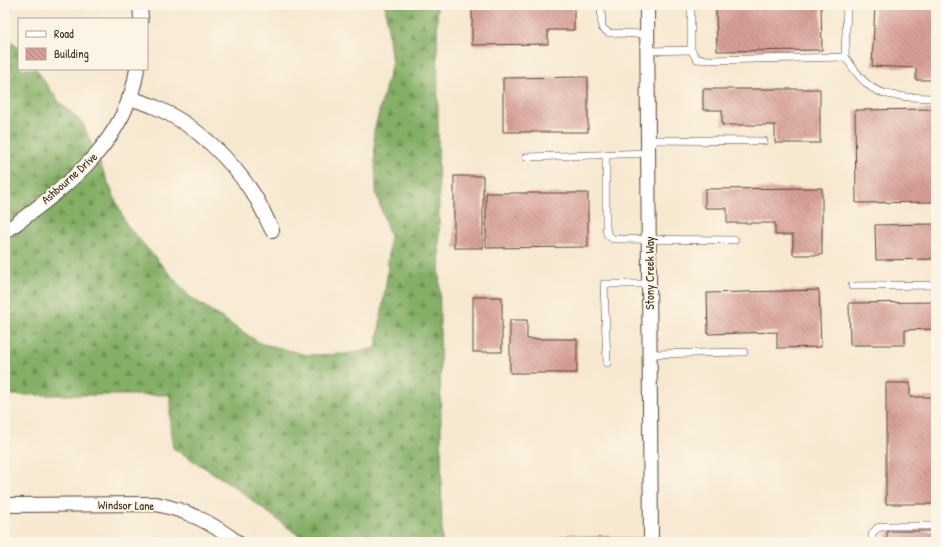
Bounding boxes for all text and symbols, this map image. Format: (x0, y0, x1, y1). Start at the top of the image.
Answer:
legend (18, 18, 148, 70)
text: Road (54, 25, 74, 42)
text: Building (54, 45, 89, 62)
street label: Ashbourne Drive (37, 148, 101, 208)
street label: Stony Creek Way (641, 236, 658, 310)
street label: Windsor Lane (98, 496, 155, 514)

